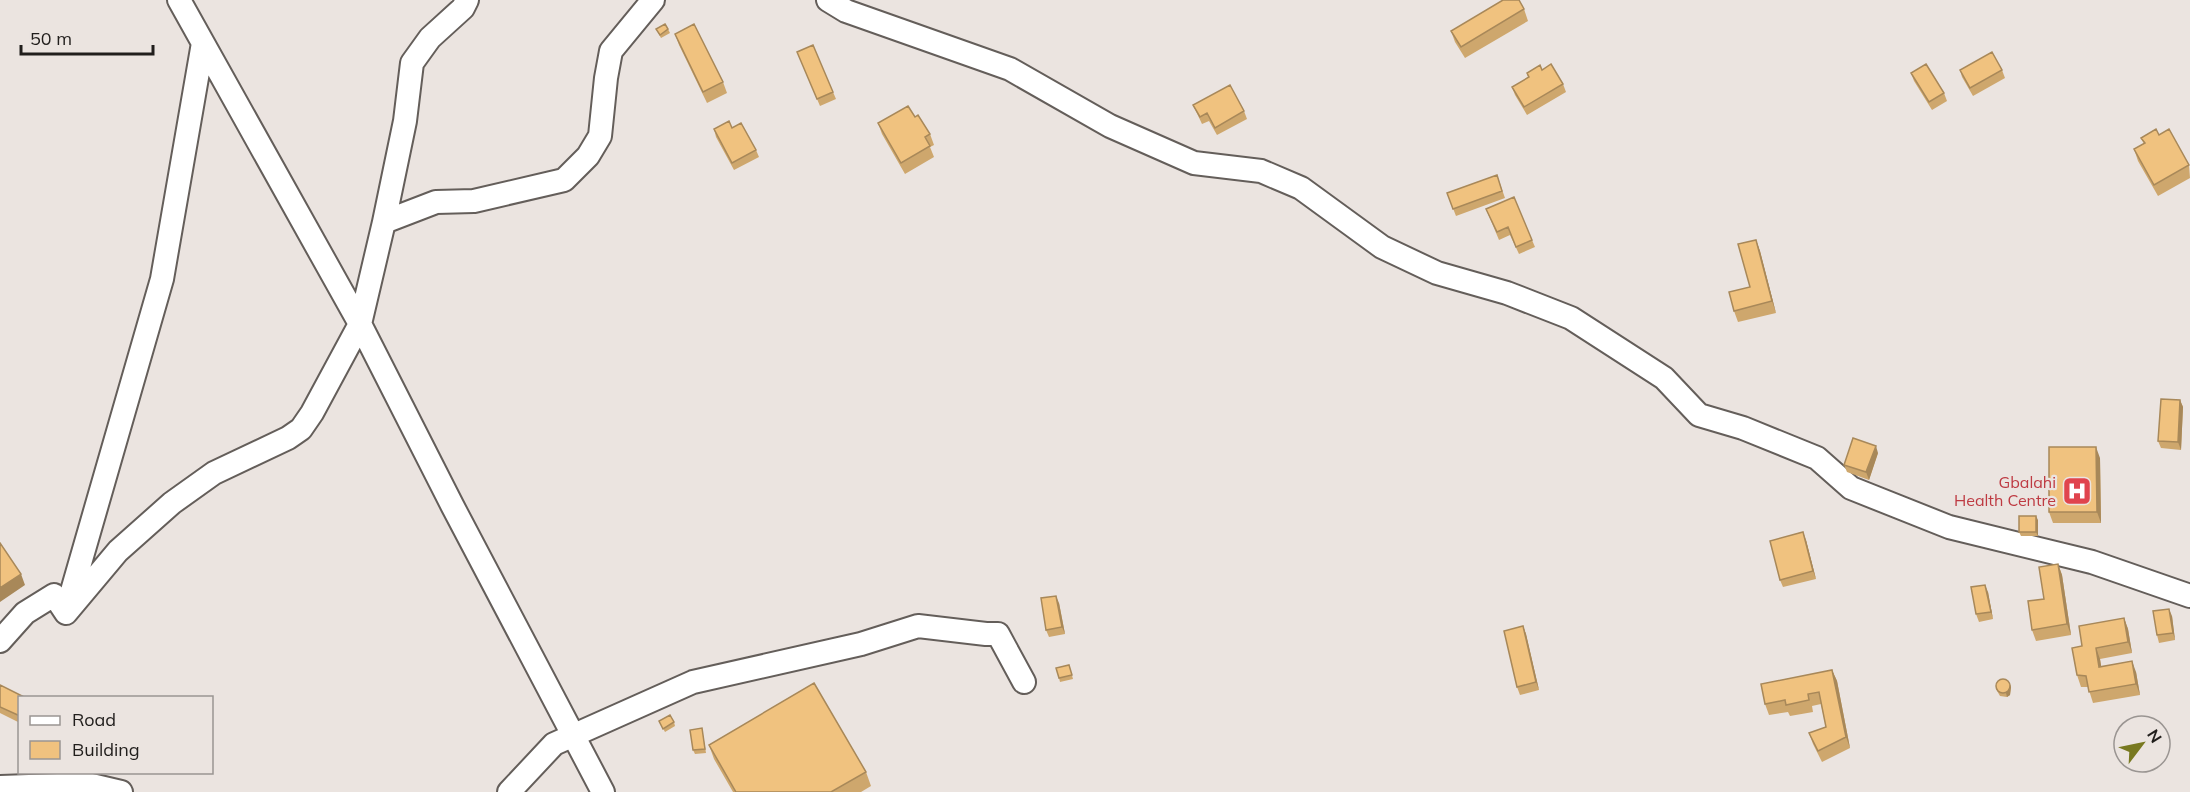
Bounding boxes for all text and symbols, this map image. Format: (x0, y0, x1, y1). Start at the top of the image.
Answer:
scale bar (21, 18, 153, 56)
text: 50 m (30, 27, 72, 50)
place label: Gbalahi Health Centre (1954, 472, 2056, 510)
hospital icon: Gbalahi Health Centre (2061, 475, 2093, 507)
legend (18, 696, 213, 774)
text: Road (72, 708, 116, 731)
north arrow (2112, 714, 2172, 774)
text: N (2143, 726, 2166, 746)
text: Building (72, 738, 140, 761)

